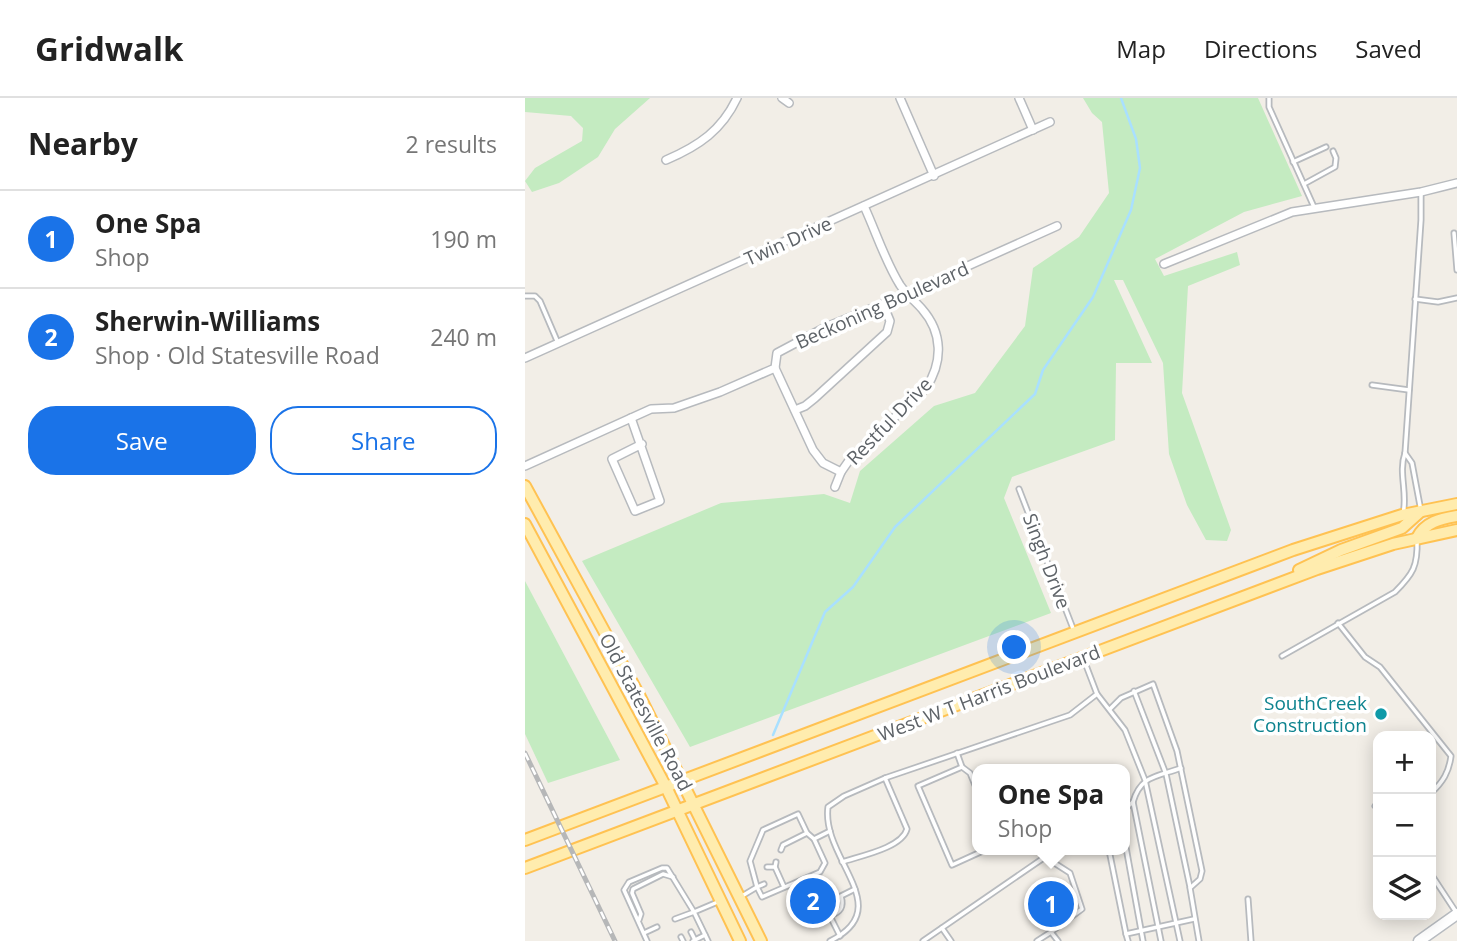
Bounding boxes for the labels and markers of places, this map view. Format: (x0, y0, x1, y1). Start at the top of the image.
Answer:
place label: SouthCreek Construction (1253, 690, 1367, 738)
marker: SouthCreek Construction (1373, 706, 1389, 722)
pin: 2 (790, 875, 836, 927)
pin: 1 (1028, 878, 1074, 930)

